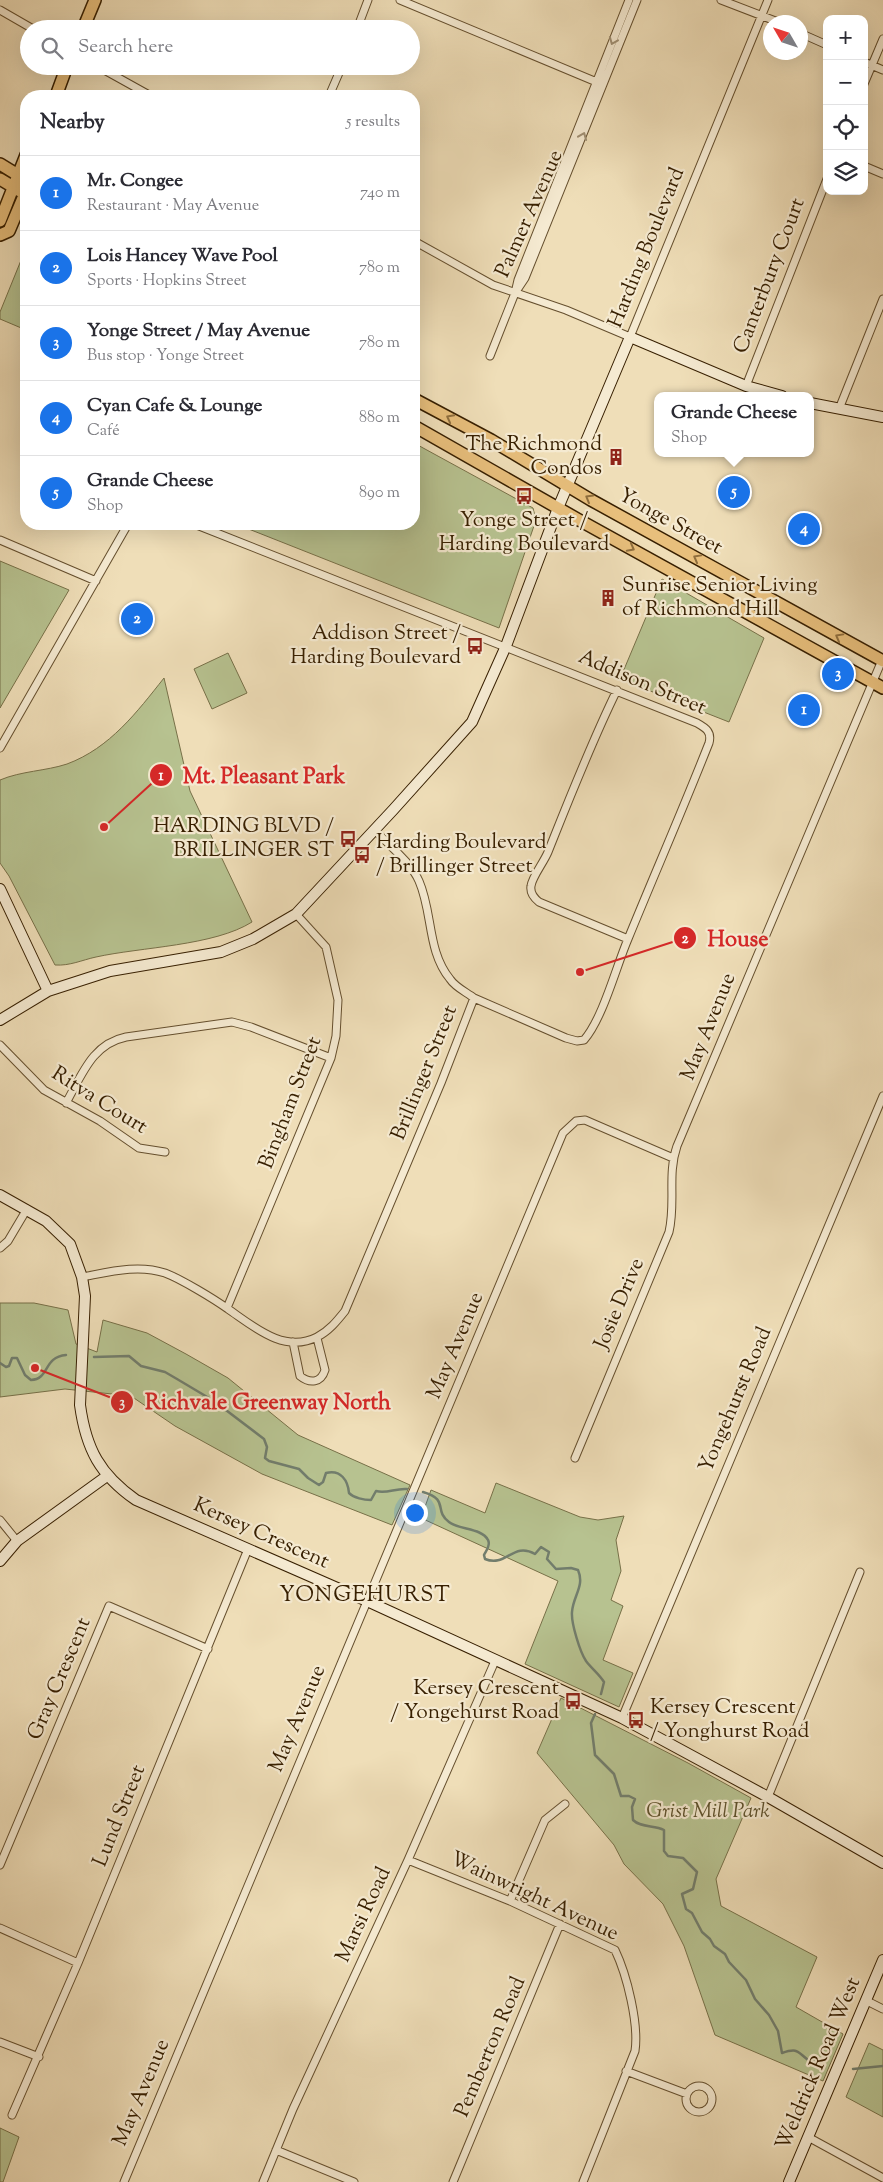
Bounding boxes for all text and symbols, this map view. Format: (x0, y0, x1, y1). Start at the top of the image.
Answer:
north arrow (763, 15, 808, 60)
map controls (823, 15, 868, 195)
button: + (823, 15, 868, 60)
search box (20, 20, 420, 75)
icon: search (38, 34, 66, 62)
text: Search here (78, 34, 173, 61)
one-way arrow (609, 36, 619, 45)
button: − (823, 60, 868, 105)
button: locate (823, 105, 868, 150)
text: Nearby (40, 108, 105, 138)
text: 5 results (346, 111, 400, 134)
one-way arrow (577, 132, 587, 141)
street label: Palmer Avenue (489, 146, 571, 282)
button: layers (823, 150, 868, 195)
street label: Harding Boulevard (601, 163, 693, 333)
text: Mr. Congee (87, 168, 183, 195)
text: 1 (53, 182, 59, 205)
text: 740 m (360, 182, 400, 205)
street label: Canterbury Court (727, 194, 813, 358)
text: Restaurant · May Avenue (87, 195, 259, 218)
text: Lois Hancey Wave Pool (87, 243, 278, 270)
text: 2 (52, 257, 60, 280)
text: 780 m (359, 257, 400, 280)
text: Sports · Hopkins Street (87, 270, 247, 293)
text: Yonge Street / May Avenue (87, 318, 310, 345)
text: 3 (53, 332, 59, 355)
text: 780 m (359, 332, 400, 355)
text: Bus stop · Yonge Street (87, 345, 244, 368)
popup (654, 392, 814, 457)
text: Cyan Cafe & Lounge (87, 393, 262, 420)
text: Grande Cheese (671, 400, 797, 427)
text: 4 (52, 407, 60, 430)
text: 880 m (359, 407, 400, 430)
one-way arrow (446, 414, 455, 424)
text: Café (87, 420, 120, 443)
text: Shop (671, 427, 707, 450)
place label: The Richmond Condos (466, 430, 602, 484)
building icon: The Richmond Condos (606, 447, 626, 467)
text: Grande Cheese (87, 468, 213, 495)
pin: 5 (718, 473, 750, 511)
street label: Yonge Street (612, 481, 728, 563)
text: 5 (53, 482, 59, 505)
text: 890 m (359, 482, 400, 505)
bus stop icon: Yonge Street / Harding Boulevard (514, 486, 534, 506)
text: Shop (87, 495, 123, 518)
one-way arrow (585, 495, 594, 505)
place label: Yonge Street / Harding Boulevard (439, 506, 609, 560)
pin: 4 (788, 510, 820, 548)
one-way arrow (626, 542, 635, 552)
one-way arrow (693, 555, 702, 565)
place label: Sunrise Senior Living of Richmond Hill (622, 571, 818, 625)
building icon: Sunrise Senior Living of Richmond Hill (598, 588, 618, 608)
pin: 2 (121, 600, 153, 638)
place label: Addison Street / Harding Boulevard (290, 619, 461, 673)
one-way arrow (835, 633, 844, 643)
bus stop icon: Addison Street / Harding Boulevard (465, 636, 485, 656)
street label: Addison Street (573, 643, 711, 723)
pin: 3 (822, 655, 854, 693)
pin: 1 (788, 691, 820, 729)
callout: Mt. Pleasant Park (148, 757, 355, 794)
text: Mt. Pleasant Park (183, 762, 345, 794)
text: 1 (158, 766, 164, 787)
place label: HARDING BLVD / BRILLINGER ST (153, 812, 334, 866)
place label: Harding Boulevard / Brillinger Street (376, 828, 547, 882)
bus stop icon: HARDING BLVD / BRILLINGER ST (338, 829, 358, 849)
bus stop icon: Harding Boulevard / Brillinger Street (352, 845, 372, 865)
callout: House (672, 919, 778, 956)
text: House (707, 925, 769, 957)
text: 2 (681, 929, 689, 950)
street label: May Avenue (674, 969, 744, 1085)
street label: Brillinger Street (384, 1001, 466, 1145)
street label: Bingham Street (252, 1032, 330, 1174)
street label: Ritva Court (45, 1060, 153, 1142)
street label: Josie Drive (587, 1254, 653, 1355)
street label: May Avenue (420, 1288, 492, 1404)
street label: Yongehurst Road (692, 1322, 780, 1477)
callout: Richvale Greenway North (110, 1383, 401, 1420)
text: Richvale Greenway North (145, 1388, 391, 1420)
text: 3 (119, 1393, 125, 1414)
street label: Kersey Crescent (188, 1491, 334, 1577)
your location (402, 1500, 428, 1526)
district label: YONGEHURST (279, 1580, 451, 1612)
street label: Gray Crescent (21, 1613, 99, 1745)
street label: May Avenue (262, 1661, 334, 1777)
place label: Kersey Crescent / Yongehurst Road (390, 1674, 559, 1728)
bus stop icon: Kersey Crescent / Yongehurst Road (563, 1691, 583, 1711)
place label: Kersey Crescent / Yonghurst Road (650, 1693, 809, 1747)
bus stop icon: Kersey Crescent / Yonghurst Road (626, 1710, 646, 1730)
street label: Lund Street (86, 1761, 154, 1871)
park label: Grist Mill Park (646, 1797, 770, 1827)
street label: Wainwright Avenue (445, 1845, 623, 1949)
street label: Marsi Road (329, 1862, 399, 1968)
street label: Pemberton Road (448, 1972, 534, 2122)
street label: Weldrick Road West (769, 1973, 869, 2155)
street label: May Avenue (106, 2035, 178, 2151)

